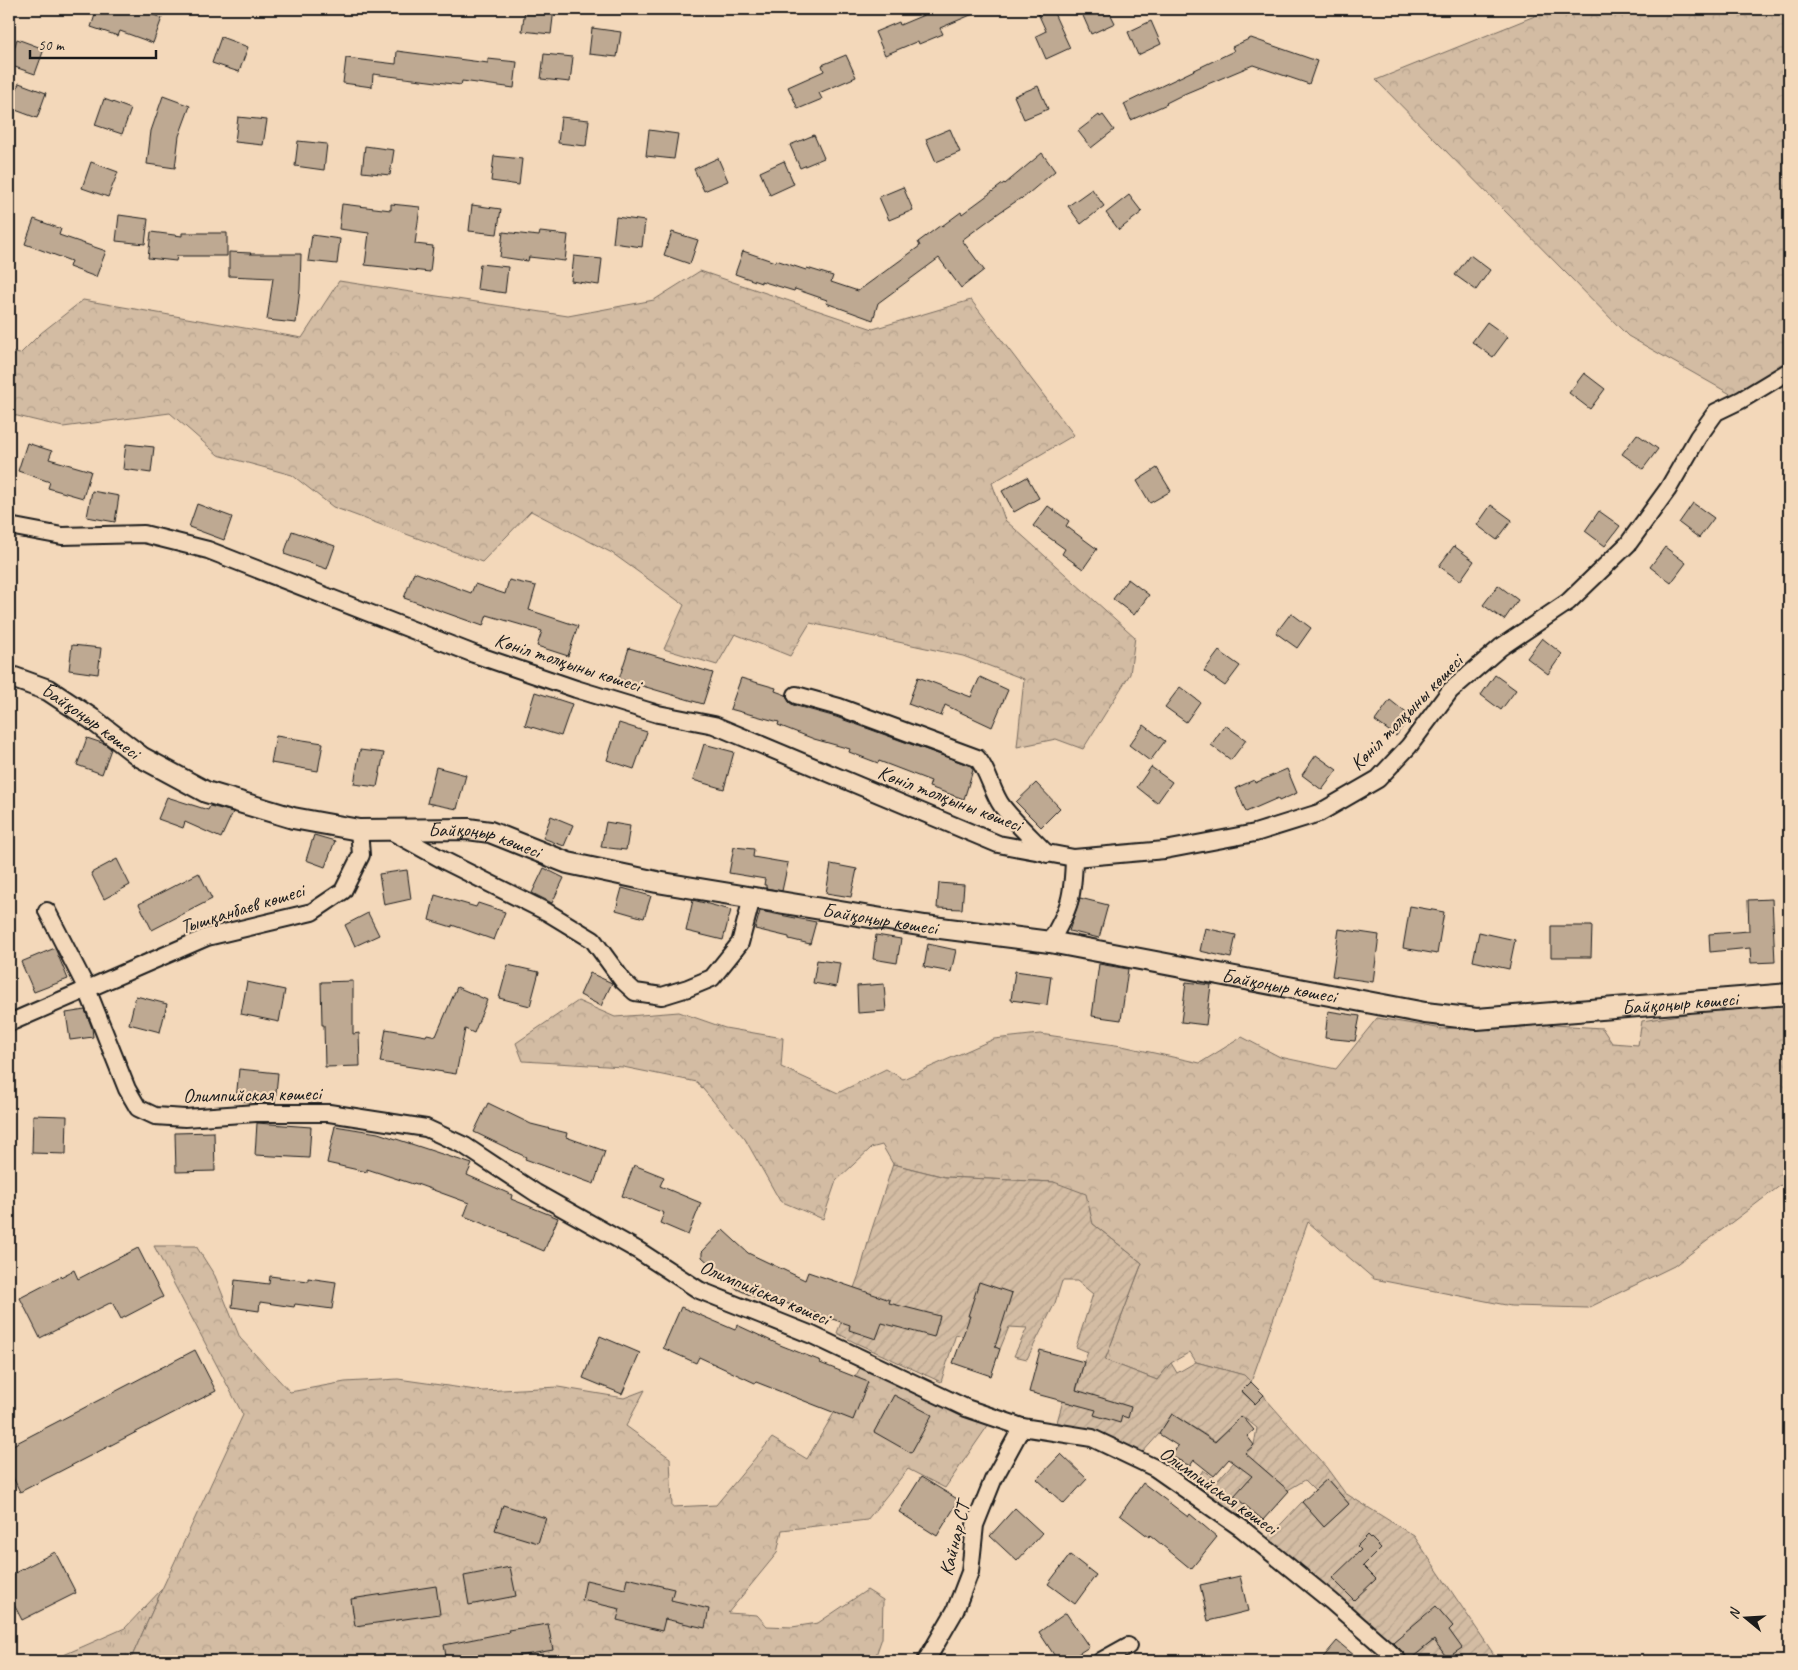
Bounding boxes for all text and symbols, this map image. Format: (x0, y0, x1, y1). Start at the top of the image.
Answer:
scale bar (30, 28, 156, 60)
text: 50 m (38, 36, 65, 55)
street label: Көніл толқыны көшесі (492, 627, 646, 699)
street label: Көніл толқыны көшесі (1345, 647, 1470, 776)
street label: Байқоңыр көшесі (38, 677, 147, 766)
street label: Көніл толқыны көшесі (874, 760, 1027, 838)
street label: Байқоңыр көшесі (428, 817, 547, 865)
street label: Тышқанбаев көшесі (177, 877, 309, 939)
street label: Байқоңыр көшесі (821, 897, 941, 941)
street label: Байқоңыр көшесі (1220, 963, 1341, 1009)
street label: Байқоңыр көшесі (1621, 986, 1741, 1020)
street label: Олимпийская көшесі (183, 1081, 324, 1108)
street label: Олимпийская көшесі (696, 1254, 835, 1332)
street label: Олимпийская көшесі (1155, 1440, 1284, 1542)
street label: Кайнар СТ (933, 1495, 977, 1578)
north arrow (1720, 1592, 1770, 1642)
text: N (1725, 1605, 1744, 1621)

